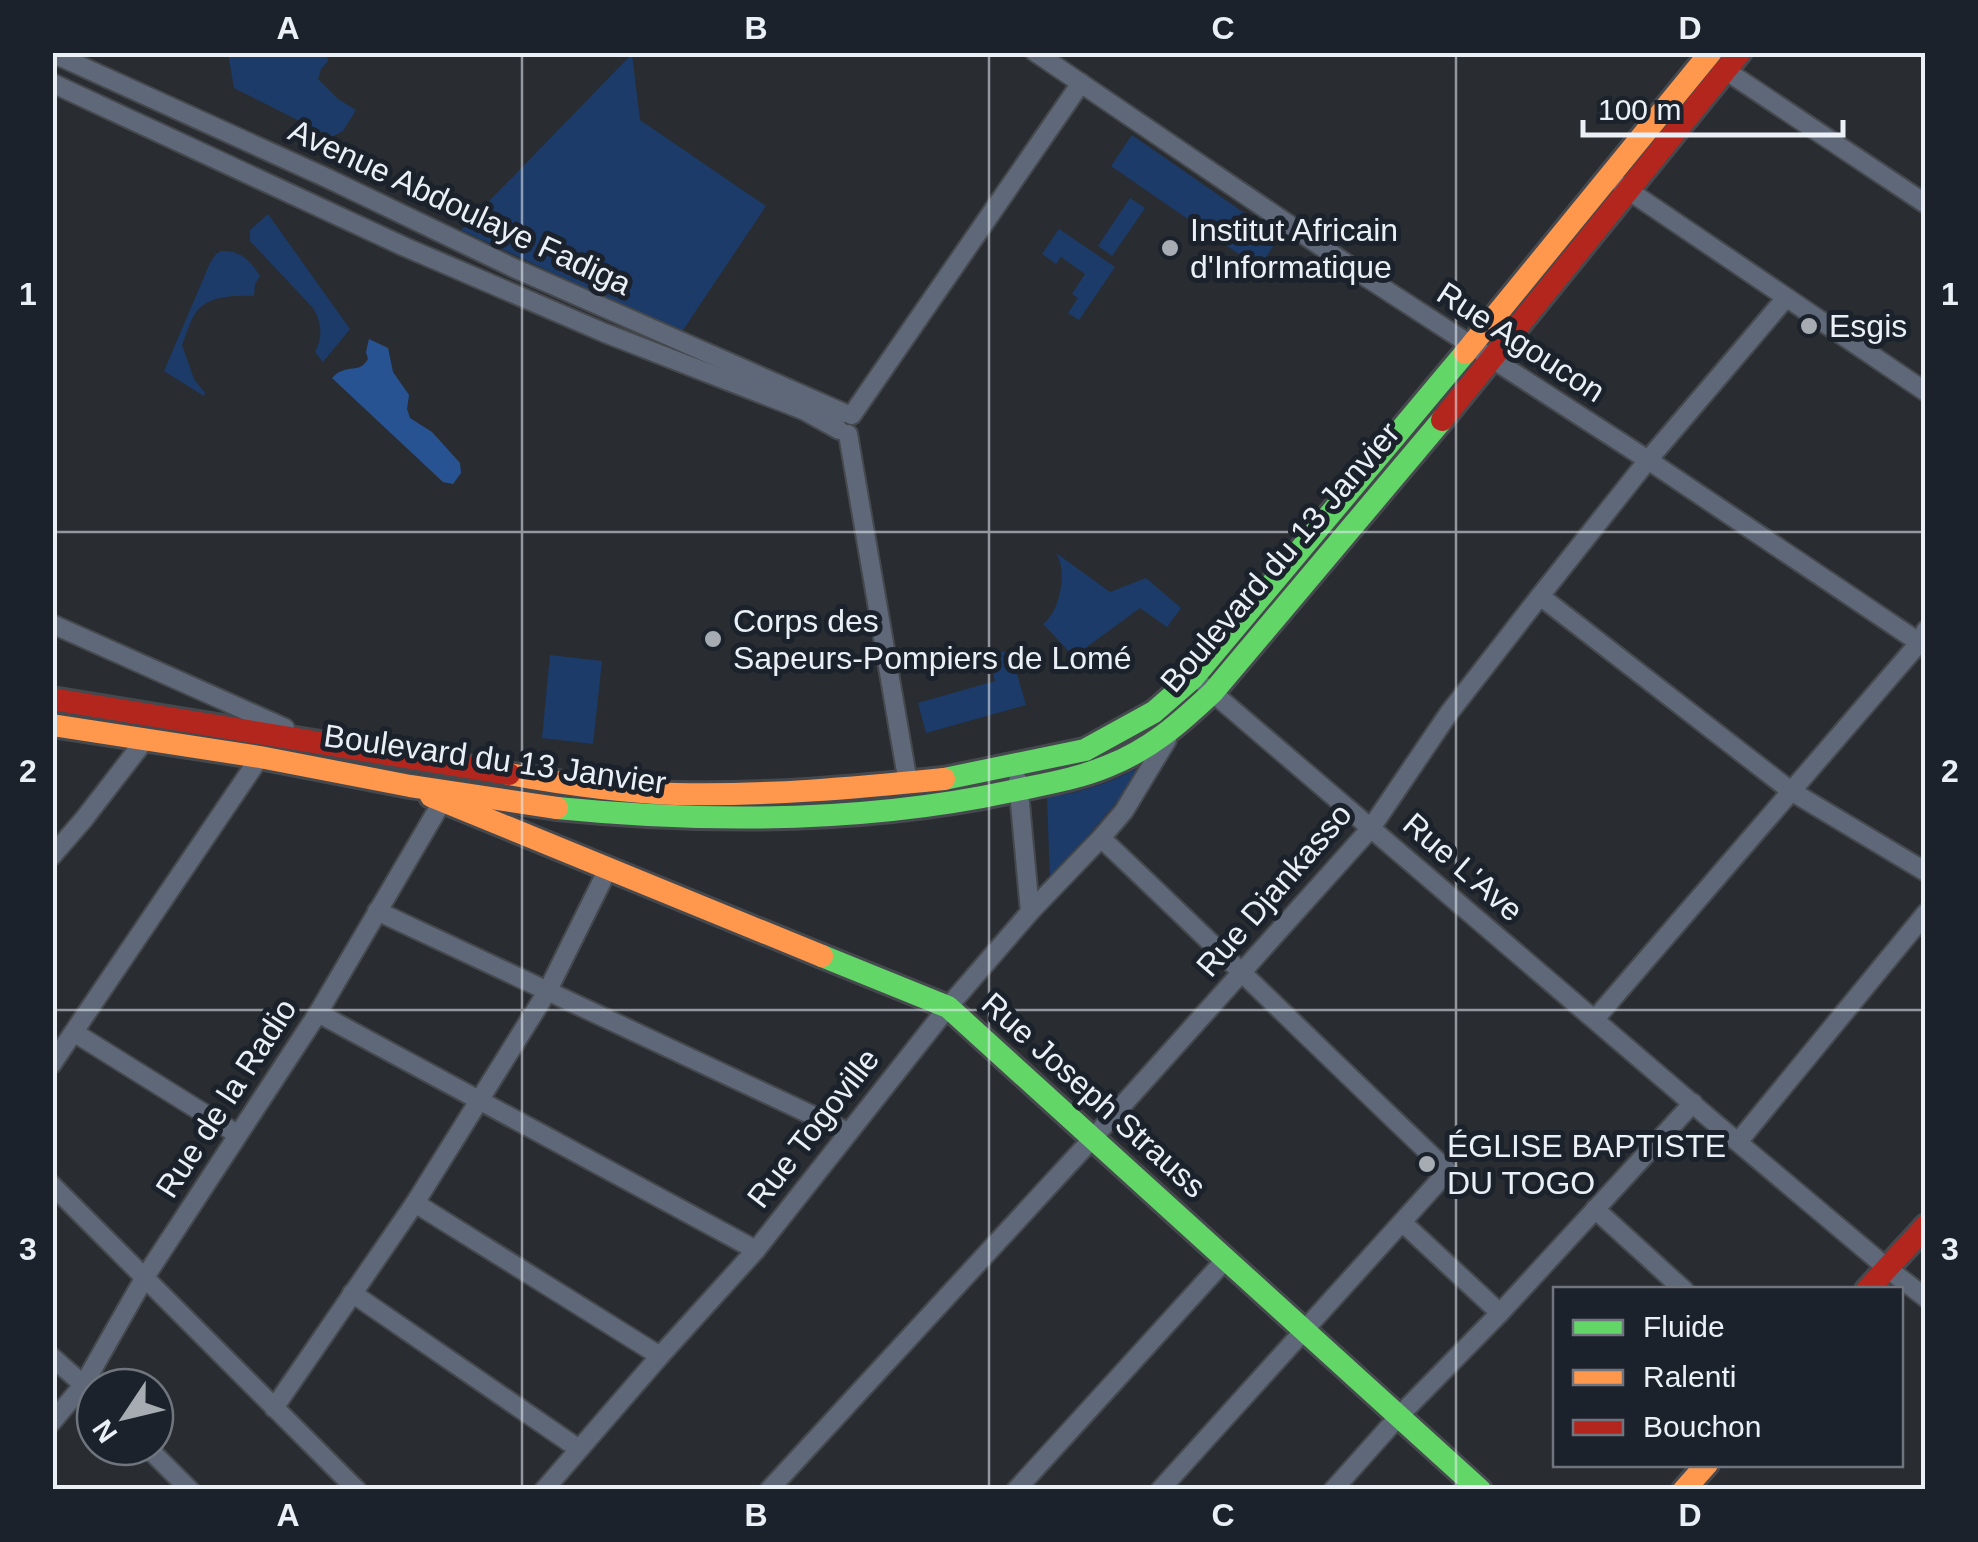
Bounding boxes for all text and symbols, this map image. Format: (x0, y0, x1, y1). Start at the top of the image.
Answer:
text: A (276, 10, 300, 46)
text: B (744, 10, 768, 46)
text: C (1211, 10, 1235, 46)
text: D (1678, 10, 1702, 46)
scale bar (1583, 75, 1843, 137)
text: 100 m (1598, 93, 1681, 126)
street label: Avenue Abdoulaye Fadiga (283, 112, 637, 302)
place label: Institut Africain d'Informatique (1190, 212, 1398, 285)
marker: Institut Africain d'Informatique (1159, 237, 1181, 259)
street label: Rue Agoucon (1431, 275, 1611, 409)
text: 1 (19, 276, 37, 312)
text: 1 (1941, 276, 1959, 312)
place label: Esgis (1829, 308, 1907, 344)
marker: Esgis (1798, 315, 1820, 337)
street label: Boulevard du 13 Janvier (1153, 415, 1407, 699)
place label: Corps des Sapeurs-Pompiers de Lomé (733, 603, 1131, 676)
marker: Corps des Sapeurs-Pompiers de Lomé (702, 628, 724, 650)
street label: Boulevard du 13 Janvier (322, 717, 669, 801)
text: 2 (19, 753, 37, 789)
text: 2 (1941, 753, 1959, 789)
street label: Rue Djankasso (1189, 796, 1359, 984)
street label: Rue L'Ave (1396, 806, 1530, 928)
street label: Rue Joseph Strauss (975, 985, 1213, 1205)
street label: Rue de la Radio (148, 992, 304, 1204)
street label: Rue Togoville (740, 1041, 886, 1215)
place label: ÉGLISE BAPTISTE DU TOGO (1447, 1128, 1726, 1201)
marker: ÉGLISE BAPTISTE DU TOGO (1416, 1153, 1438, 1175)
text: 3 (19, 1231, 37, 1267)
text: 3 (1941, 1231, 1959, 1267)
legend (1553, 1287, 1903, 1467)
text: Fluide (1643, 1310, 1725, 1343)
text: Ralenti (1643, 1360, 1736, 1393)
north arrow (75, 1367, 175, 1467)
text: Bouchon (1643, 1410, 1761, 1443)
text: N (86, 1414, 123, 1448)
text: A (276, 1497, 300, 1533)
text: B (744, 1497, 768, 1533)
text: C (1211, 1497, 1235, 1533)
text: D (1678, 1497, 1702, 1533)

